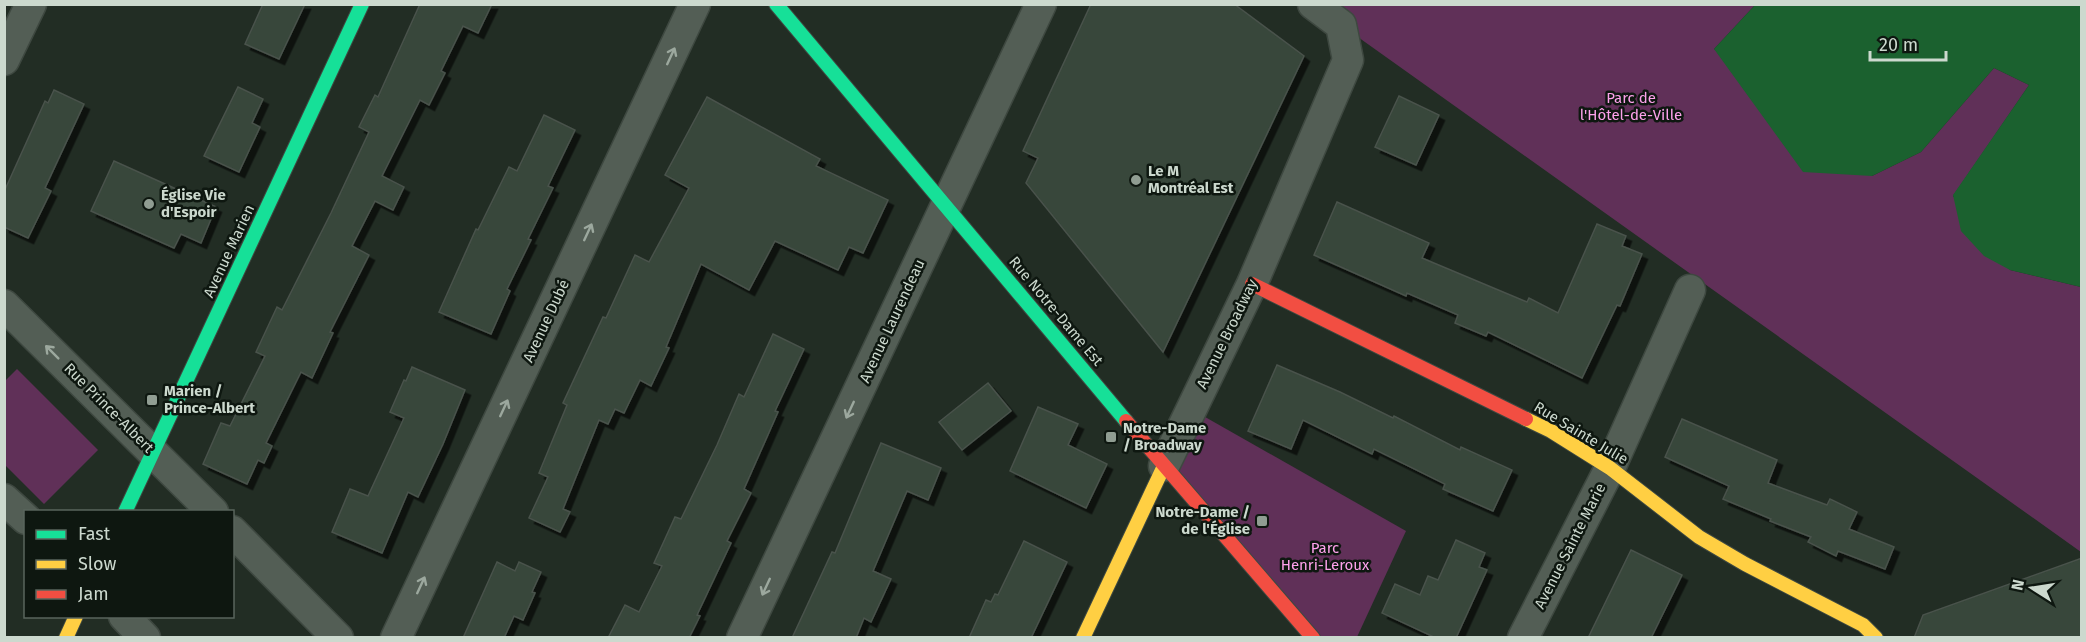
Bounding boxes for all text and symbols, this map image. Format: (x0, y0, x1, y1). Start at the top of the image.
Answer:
scale bar (1870, 24, 1946, 62)
text: 20 m (1879, 34, 1918, 56)
one-way arrow (666, 47, 678, 65)
park label: Parc de l'Hôtel-de-Ville (1580, 89, 1682, 124)
place label: Le M Montréal Est (1148, 162, 1234, 197)
marker: Le M Montréal Est (1129, 173, 1143, 187)
place label: Église Vie d'Espoir (161, 186, 226, 221)
marker: Église Vie d'Espoir (142, 197, 156, 211)
street label: Avenue Marien (200, 202, 258, 300)
one-way arrow (582, 224, 594, 242)
street label: Rue Notre-Dame Est (1005, 253, 1107, 370)
street label: Avenue Laurendeau (855, 256, 929, 386)
street label: Avenue Broadway (1193, 276, 1262, 392)
street label: Avenue Dubé (519, 277, 573, 365)
one-way arrow (44, 344, 59, 359)
street label: Rue Prince-Albert (60, 359, 158, 457)
place label: Marien / Prince-Albert (164, 382, 255, 417)
marker: Marien / Prince-Albert (145, 393, 159, 407)
street label: Rue Sainte Julie (1531, 398, 1631, 468)
one-way arrow (499, 400, 511, 418)
one-way arrow (843, 401, 855, 419)
place label: Notre-Dame / Broadway (1123, 419, 1206, 454)
marker: Notre-Dame / Broadway (1104, 430, 1118, 444)
street label: Avenue Sainte Marie (1531, 480, 1609, 612)
place label: Notre-Dame / de l'Église (1155, 503, 1250, 538)
legend (24, 510, 234, 618)
marker: Notre-Dame / de l'Église (1255, 514, 1269, 528)
text: Fast (78, 523, 111, 545)
park label: Parc Henri-Leroux (1281, 539, 1370, 574)
text: Slow (78, 553, 117, 575)
north arrow (2002, 558, 2062, 618)
one-way arrow (416, 576, 427, 594)
one-way arrow (760, 577, 772, 595)
text: N (2007, 578, 2028, 592)
text: Jam (78, 583, 109, 605)

